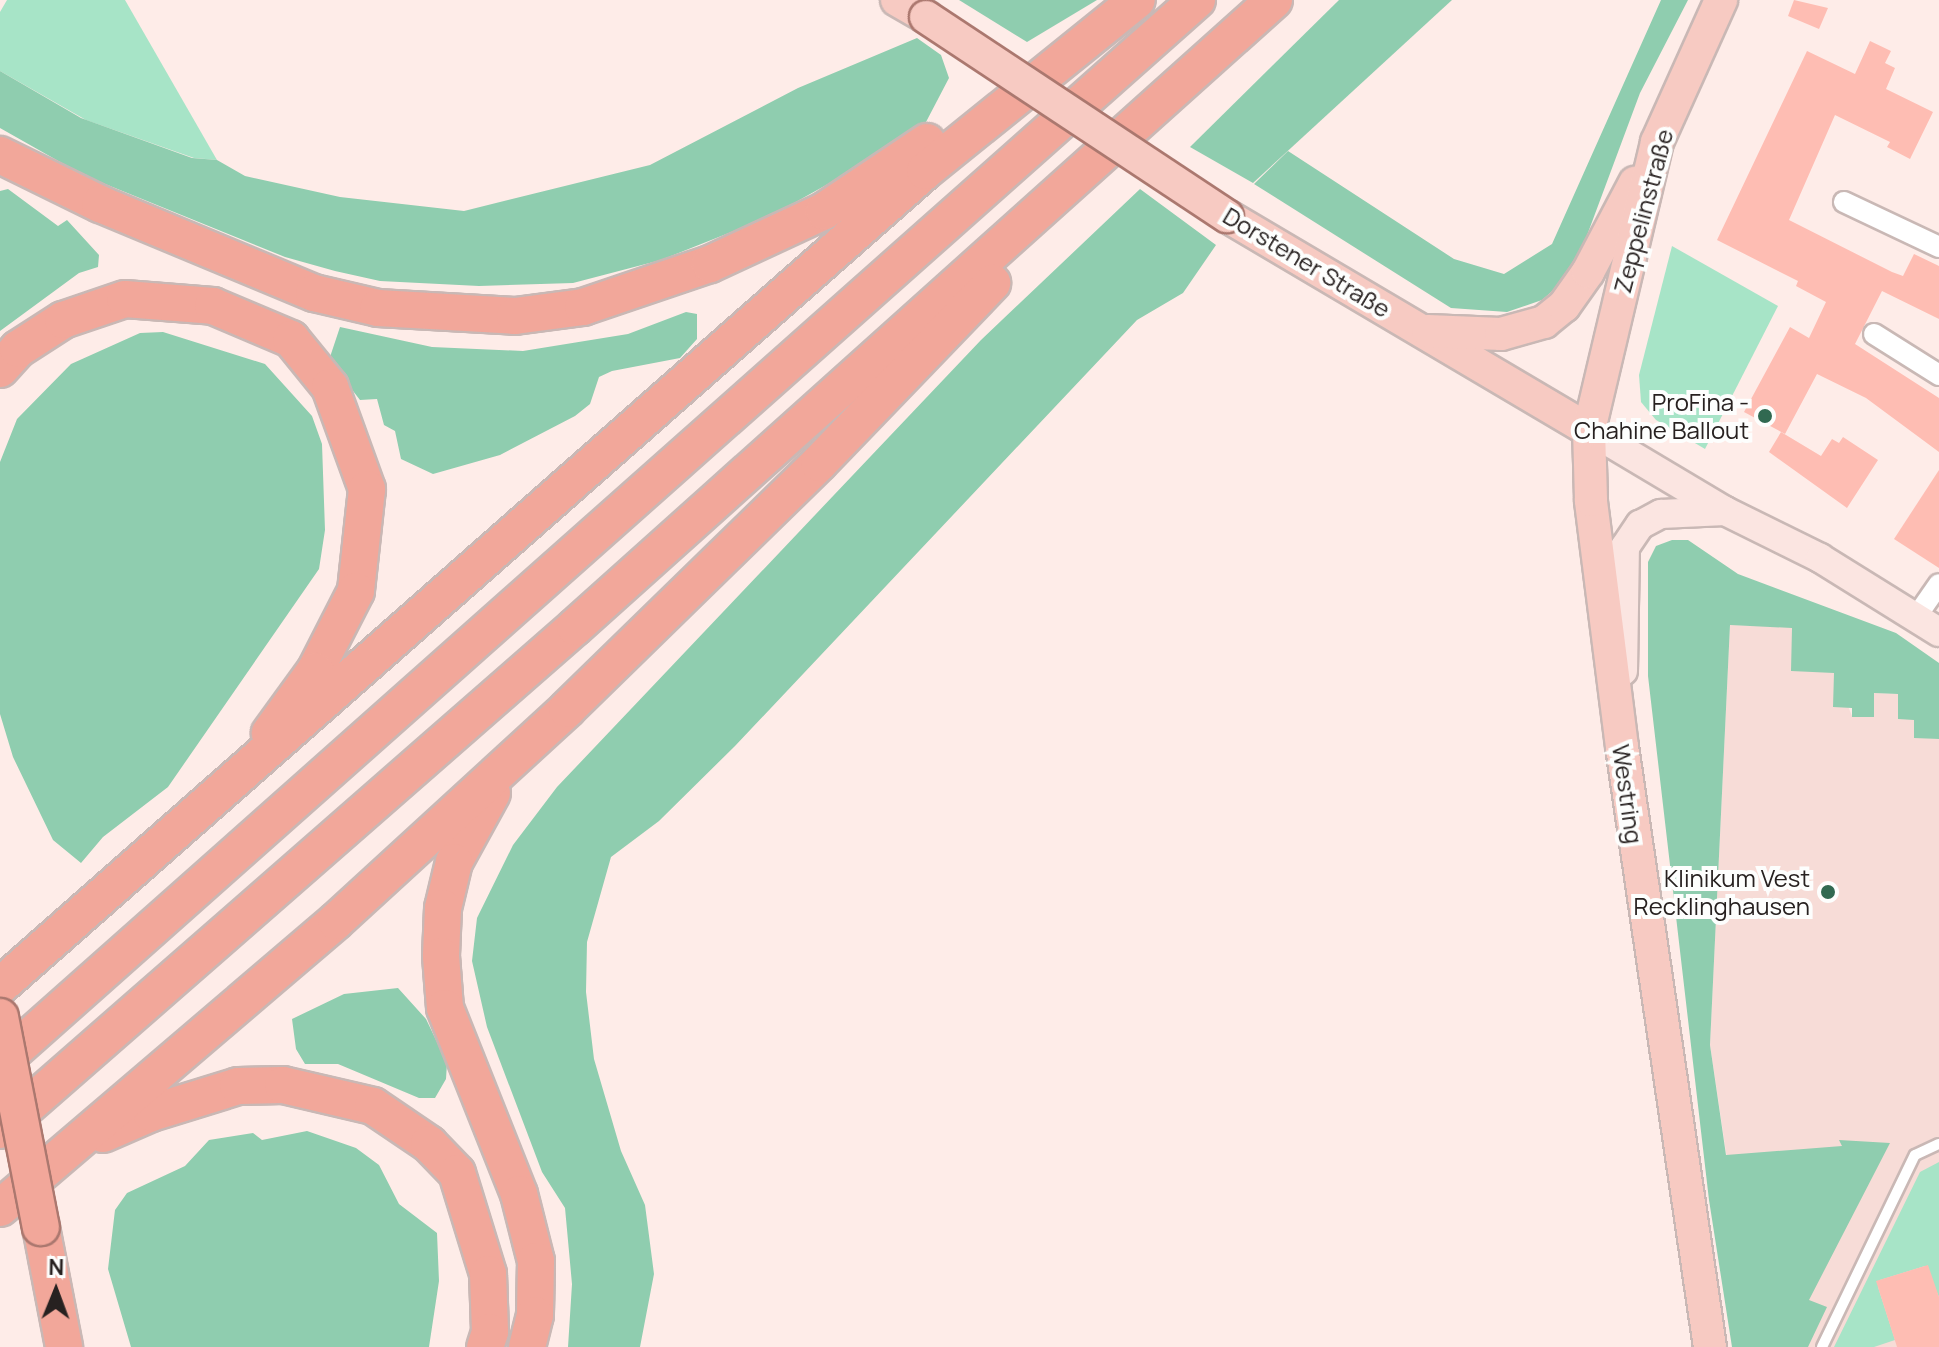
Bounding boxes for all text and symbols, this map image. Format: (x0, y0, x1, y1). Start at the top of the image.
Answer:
street label: Zeppelinstraße (1607, 126, 1679, 296)
street label: Dorstener Straße (1218, 201, 1396, 323)
place label: ProFina - Chahine Ballout (1574, 388, 1749, 444)
marker: ProFina - Chahine Ballout (1756, 407, 1774, 425)
street label: Westring (1607, 742, 1649, 846)
place label: Klinikum Vest Recklinghausen (1634, 864, 1810, 920)
marker: Klinikum Vest Recklinghausen (1817, 881, 1839, 903)
north arrow (16, 1251, 96, 1331)
text: N (48, 1252, 65, 1282)

